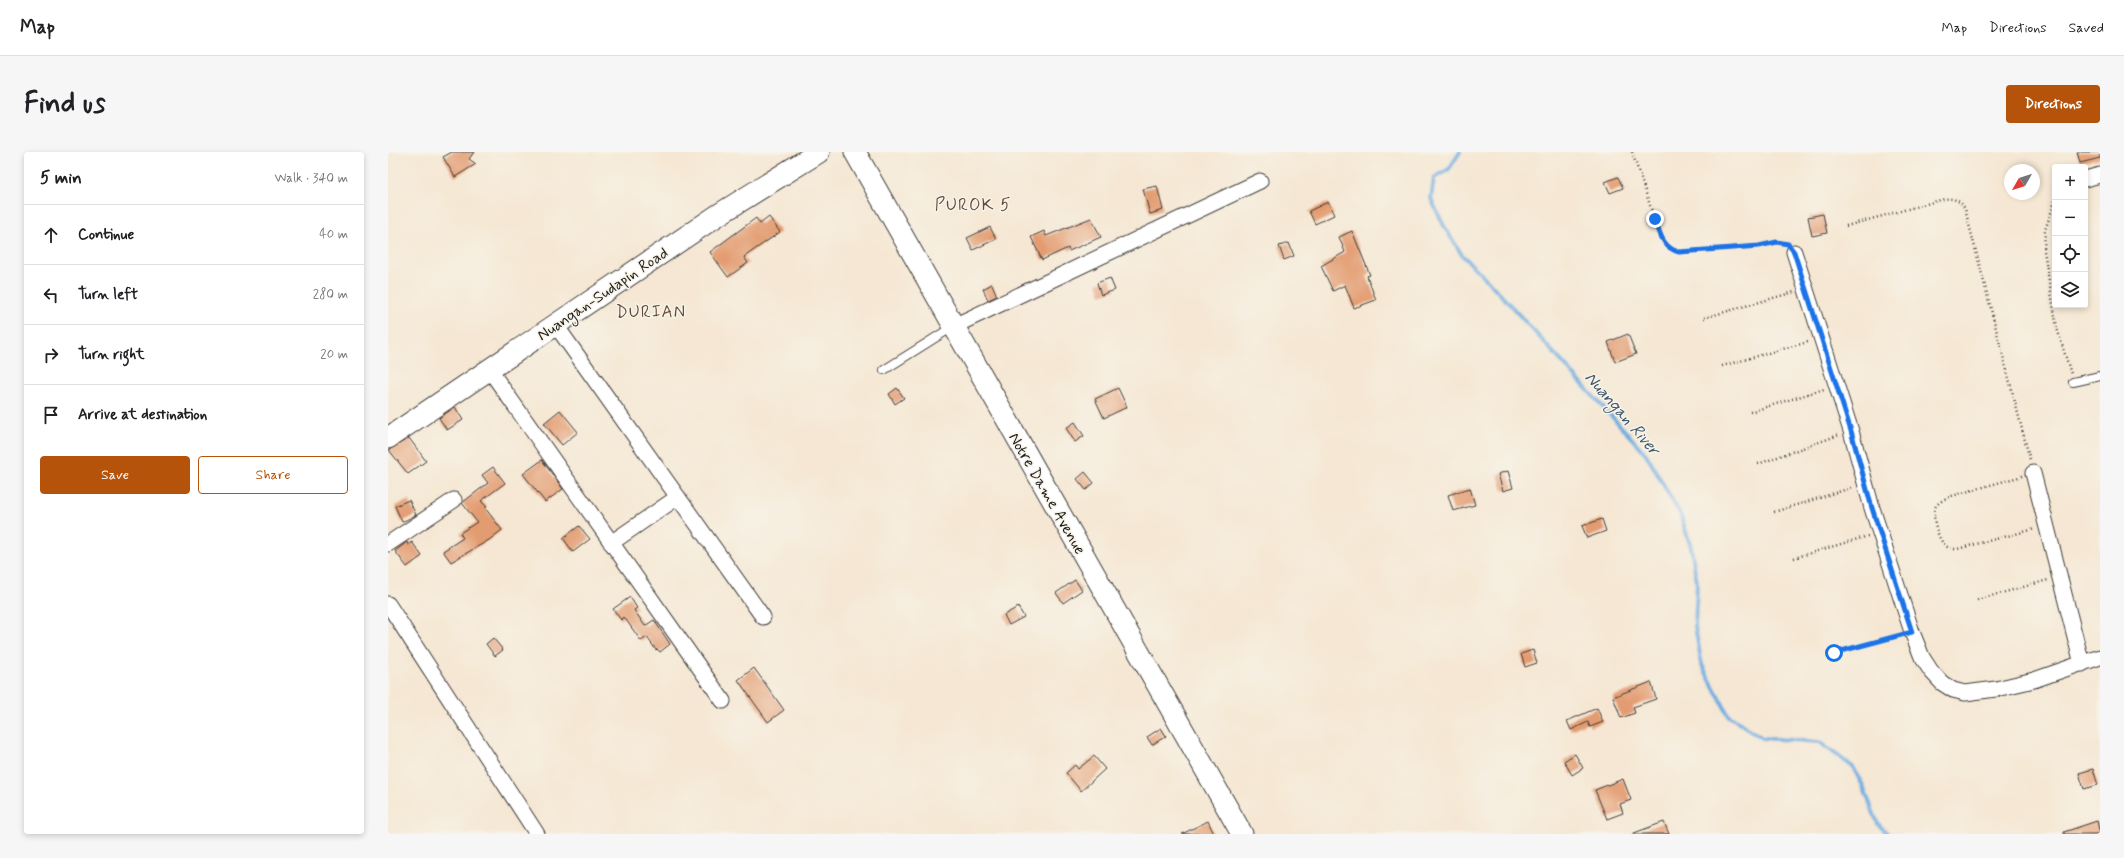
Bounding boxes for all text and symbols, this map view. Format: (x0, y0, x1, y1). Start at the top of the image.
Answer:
text: Map (20, 15, 55, 40)
text: Map (1941, 19, 1967, 37)
text: Directions (1989, 19, 2047, 37)
text: Saved (2069, 19, 2104, 37)
button: Directions (2006, 85, 2100, 123)
text: Find us (24, 86, 105, 123)
north arrow (2004, 164, 2040, 200)
map controls (2052, 164, 2088, 308)
button: + (2052, 164, 2088, 200)
text: 5 min (40, 167, 82, 189)
text: Walk · 340 m (274, 170, 348, 187)
district label: PUROK 5 (935, 194, 1011, 216)
button: − (2052, 200, 2088, 236)
route end (1646, 210, 1664, 228)
icon: ahead (40, 224, 62, 246)
text: Continue (78, 225, 134, 245)
text: 40 m (319, 226, 348, 243)
button: locate (2052, 236, 2088, 272)
street label: Nuangan-Sudapin Road (533, 243, 673, 347)
button: layers (2052, 272, 2088, 308)
icon: left (40, 284, 62, 306)
text: Turn left (78, 285, 138, 305)
text: 280 m (313, 286, 348, 303)
district label: DURIAN (616, 301, 686, 323)
icon: right (40, 344, 62, 366)
text: Turn right (78, 345, 145, 365)
text: 20 m (320, 346, 348, 363)
water label: Nuangan River (1578, 367, 1666, 463)
icon: arrive (40, 404, 62, 426)
text: Arrive at destination (78, 405, 207, 425)
street label: Notre Dame Avenue (1003, 429, 1090, 558)
button: Save (40, 456, 190, 494)
button: Share (198, 456, 348, 494)
route start (1825, 644, 1843, 662)

